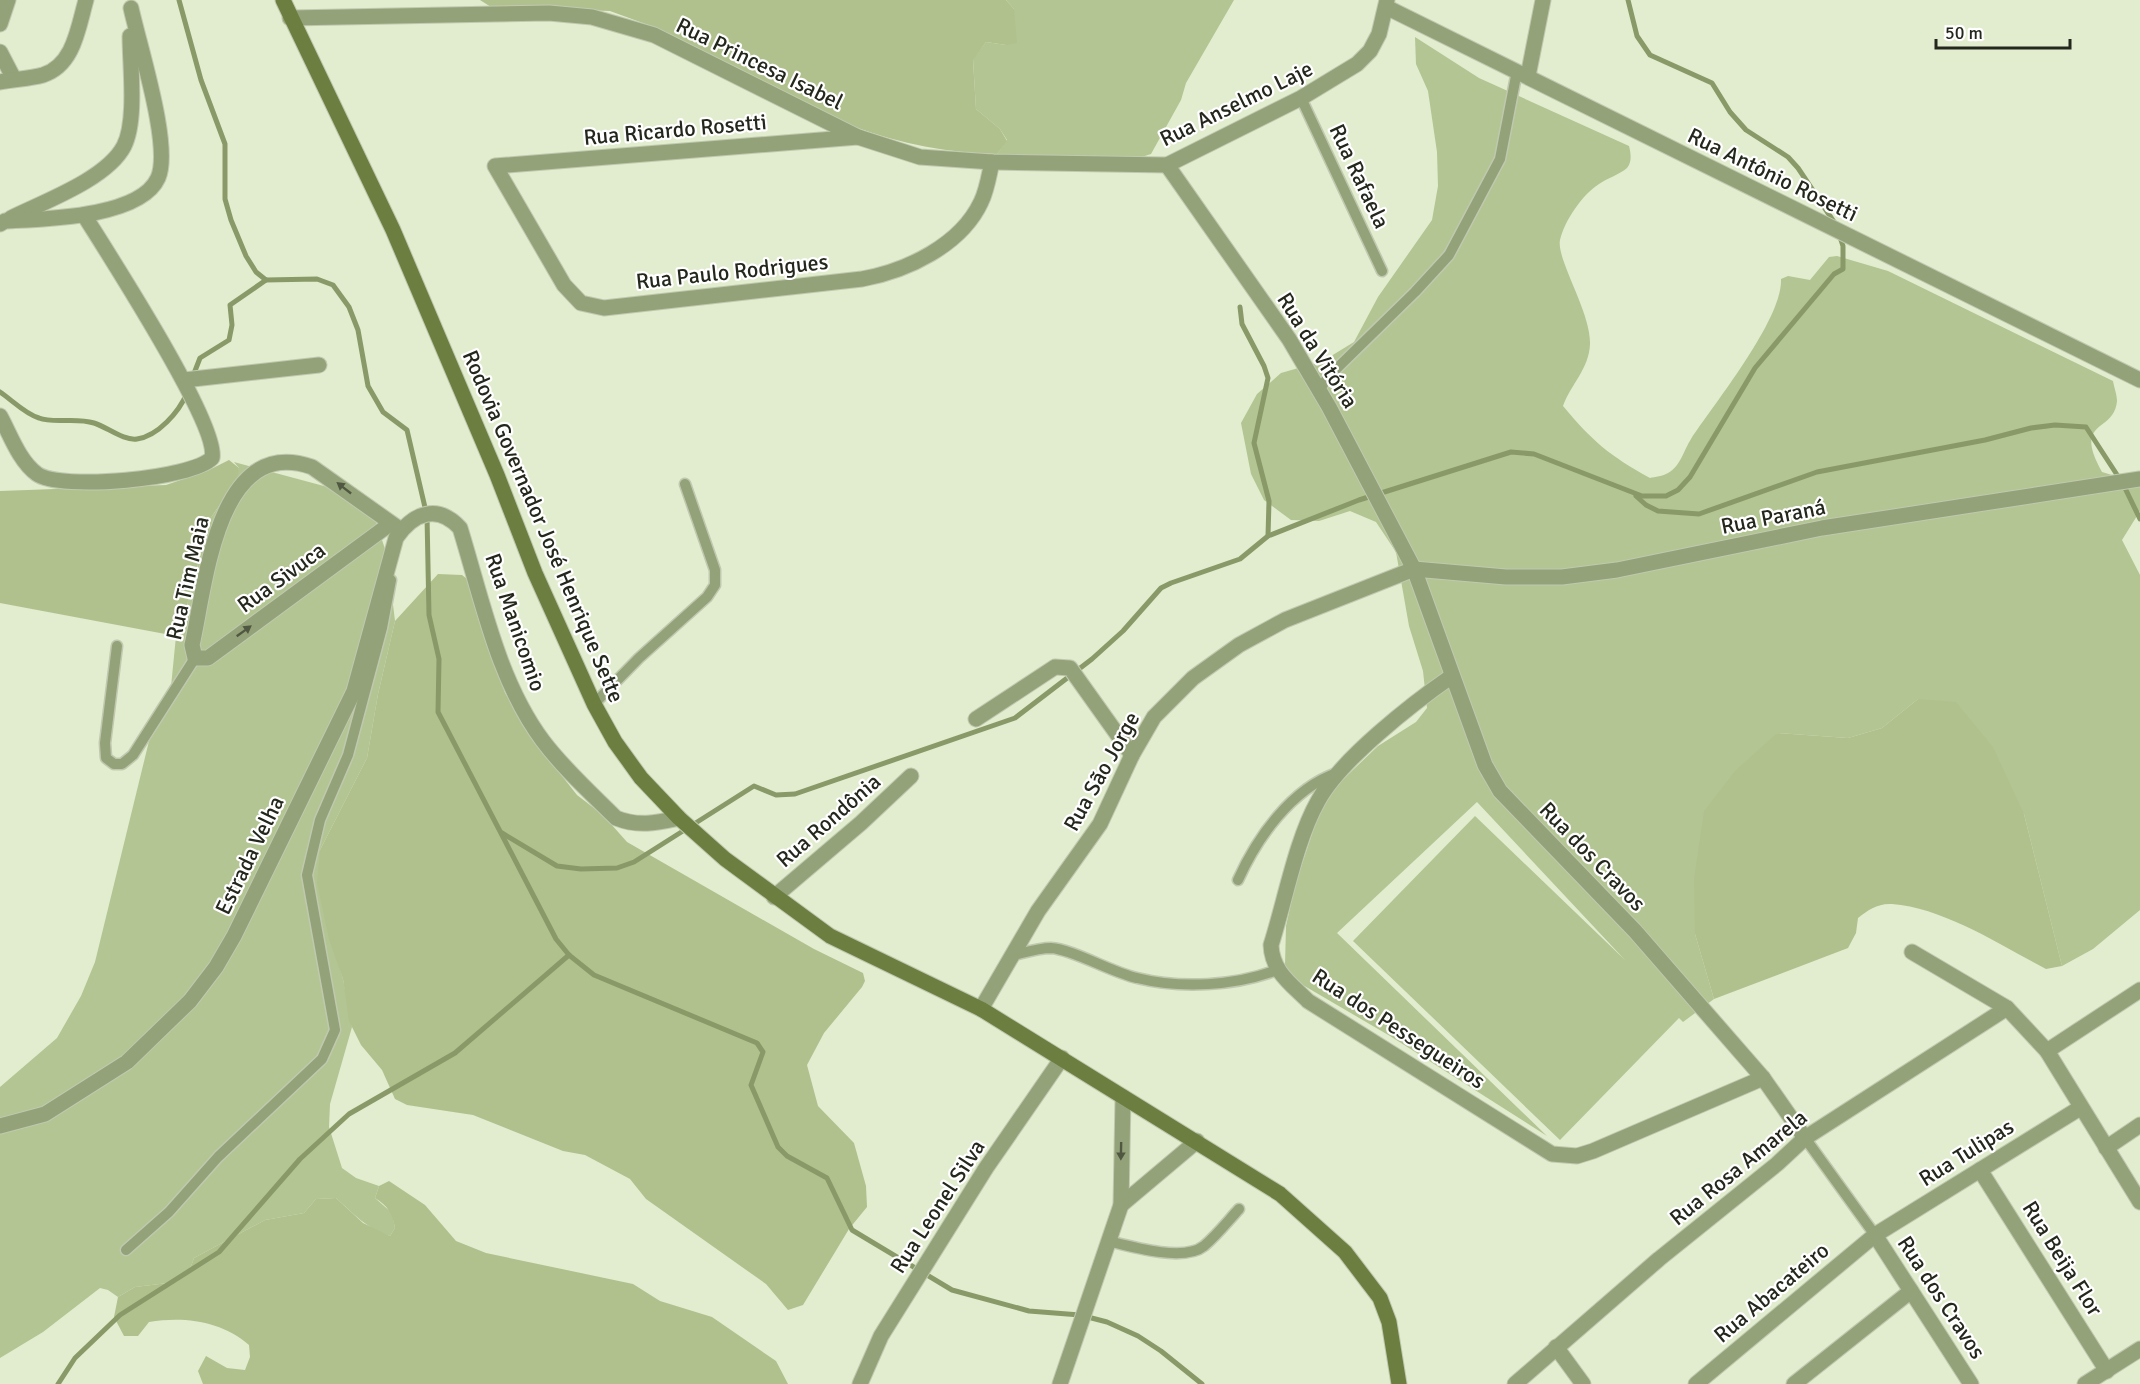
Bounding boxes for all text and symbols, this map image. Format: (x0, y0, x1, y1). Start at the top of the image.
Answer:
street label: Rua Princesa Isabel (672, 11, 848, 116)
scale bar (1936, 12, 2070, 50)
text: 50 m (1945, 22, 1983, 44)
street label: Rua Anselmo Laje (1155, 55, 1317, 152)
street label: Rua Ricardo Rosetti (582, 108, 768, 151)
street label: Rua Rafaela (1324, 120, 1395, 233)
street label: Rua Antônio Rosetti (1683, 122, 1862, 227)
street label: Rua Paulo Rodrigues (635, 248, 830, 295)
street label: Rua da Vitória (1271, 287, 1364, 413)
street label: Rodovia Governador José Henrique Sette (457, 346, 630, 706)
one-way arrow (336, 482, 352, 495)
street label: Rua Paraná (1718, 493, 1828, 540)
street label: Rua Tim Maia (160, 514, 215, 643)
street label: Rua Sivuca (232, 536, 331, 618)
street label: Rua Manicomio (479, 550, 552, 695)
one-way arrow (236, 625, 252, 637)
street label: Rua São Jorge (1058, 707, 1145, 836)
street label: Rua Rondônia (771, 768, 886, 873)
street label: Estrada Velha (209, 792, 290, 919)
street label: Rua dos Cravos (1534, 796, 1651, 917)
street label: Rua dos Pessegueiros (1307, 962, 1490, 1094)
street label: Rua Rosa Amarela (1664, 1104, 1813, 1231)
street label: Rua Tulipas (1914, 1113, 2019, 1192)
street label: Rua Leonel Silva (884, 1134, 991, 1278)
one-way arrow (1116, 1142, 1126, 1161)
street label: Rua Beija Flor (2017, 1196, 2109, 1321)
street label: Rua dos Cravos (1892, 1231, 1991, 1364)
street label: Rua Abacateiro (1708, 1236, 1834, 1348)

